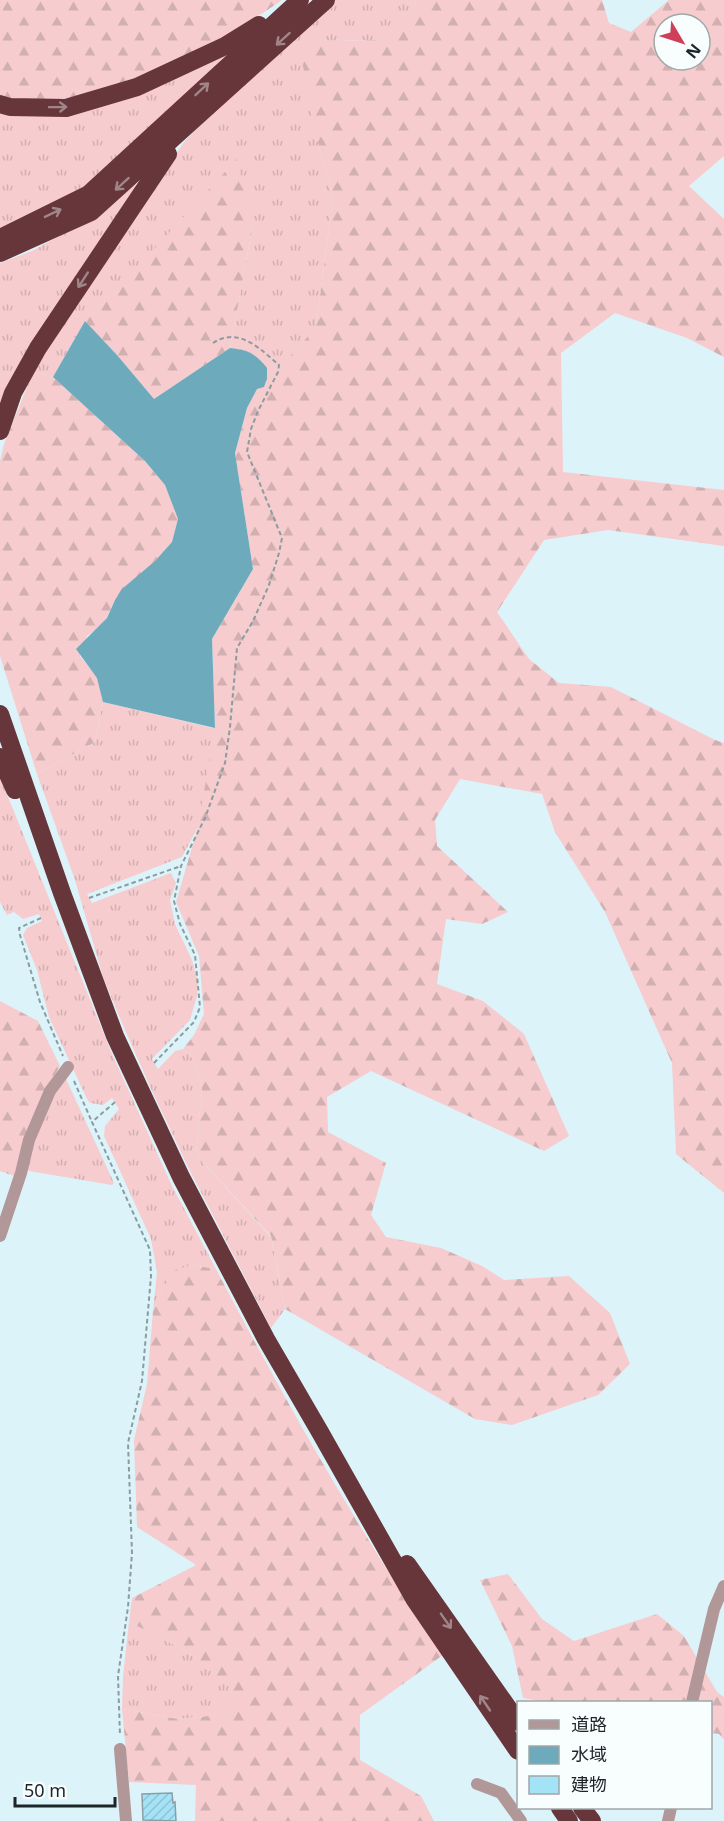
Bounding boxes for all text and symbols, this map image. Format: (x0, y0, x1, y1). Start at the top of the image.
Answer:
north arrow (652, 12, 712, 72)
one-way arrow (275, 32, 290, 47)
text: N (681, 39, 706, 63)
one-way arrow (194, 82, 209, 96)
one-way arrow (47, 102, 67, 113)
one-way arrow (115, 177, 130, 191)
one-way arrow (43, 206, 61, 218)
one-way arrow (76, 271, 88, 288)
one-way arrow (440, 1612, 452, 1628)
one-way arrow (478, 1695, 490, 1712)
legend (517, 1701, 712, 1809)
text: 道路 (571, 1712, 607, 1736)
text: 水域 (571, 1742, 607, 1766)
scale bar (15, 1770, 116, 1808)
text: 建物 (571, 1772, 607, 1796)
text: 50 m (24, 1778, 66, 1802)

